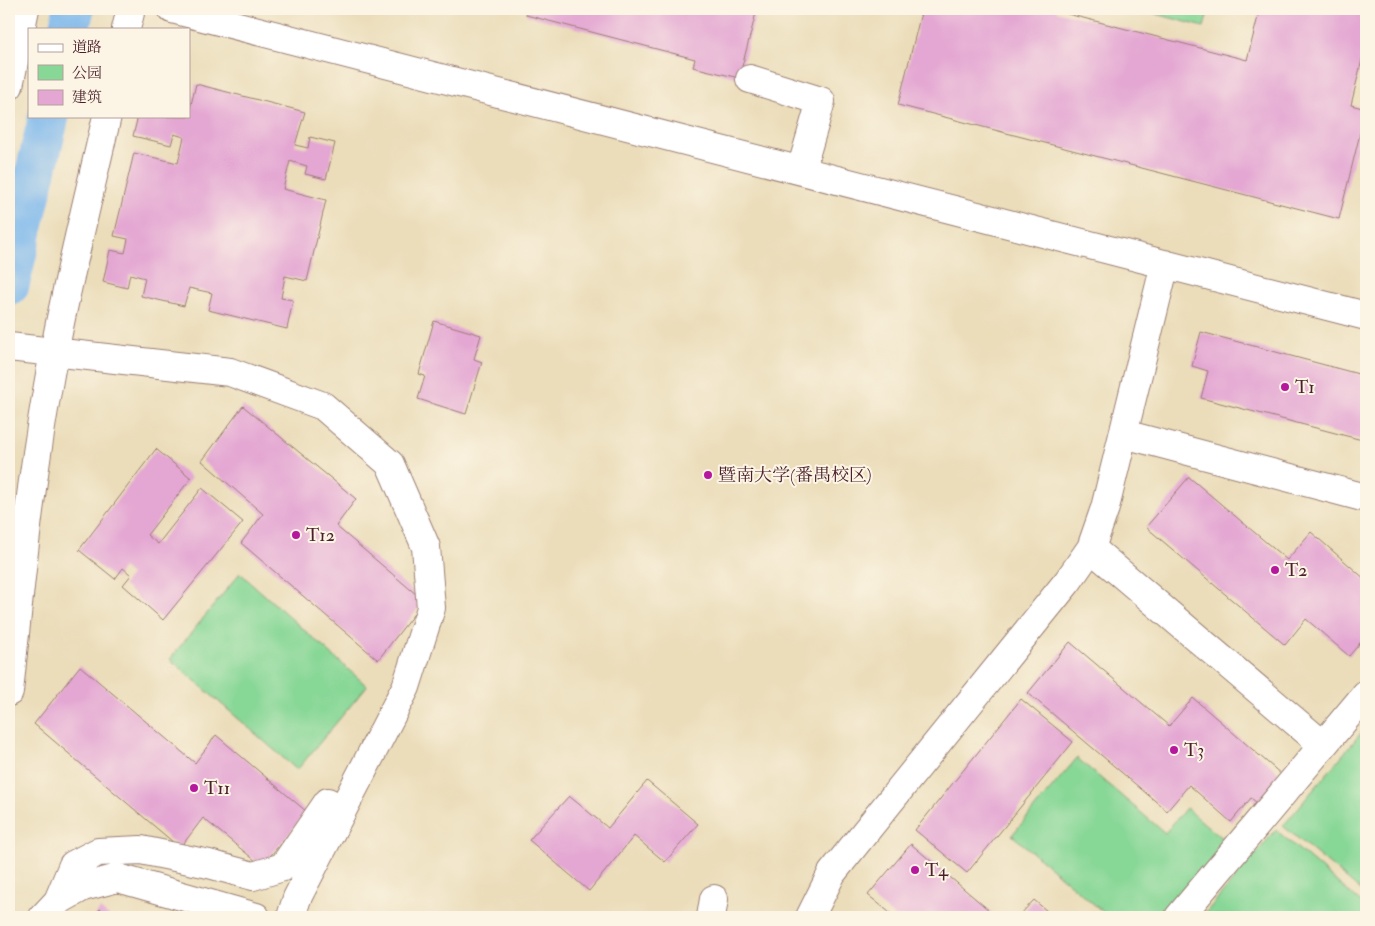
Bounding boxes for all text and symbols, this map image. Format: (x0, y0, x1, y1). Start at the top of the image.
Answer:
legend (28, 28, 190, 118)
text: 道路 (72, 38, 102, 57)
text: 公园 (72, 64, 102, 83)
text: 建筑 (72, 88, 102, 107)
place label: T1 (1295, 376, 1315, 399)
marker: T1 (1279, 381, 1291, 393)
place label: 暨南大学(番禺校区) (718, 464, 872, 487)
marker: 暨南大学(番禺校区) (702, 469, 714, 481)
place label: T12 (306, 524, 335, 547)
marker: T12 (290, 529, 302, 541)
place label: T2 (1285, 559, 1308, 582)
marker: T2 (1269, 564, 1281, 576)
place label: T3 (1184, 739, 1204, 762)
marker: T3 (1168, 744, 1180, 756)
place label: T11 (204, 777, 230, 800)
marker: T11 (188, 782, 200, 794)
place label: T4 (925, 859, 949, 882)
marker: T4 (909, 864, 921, 876)

